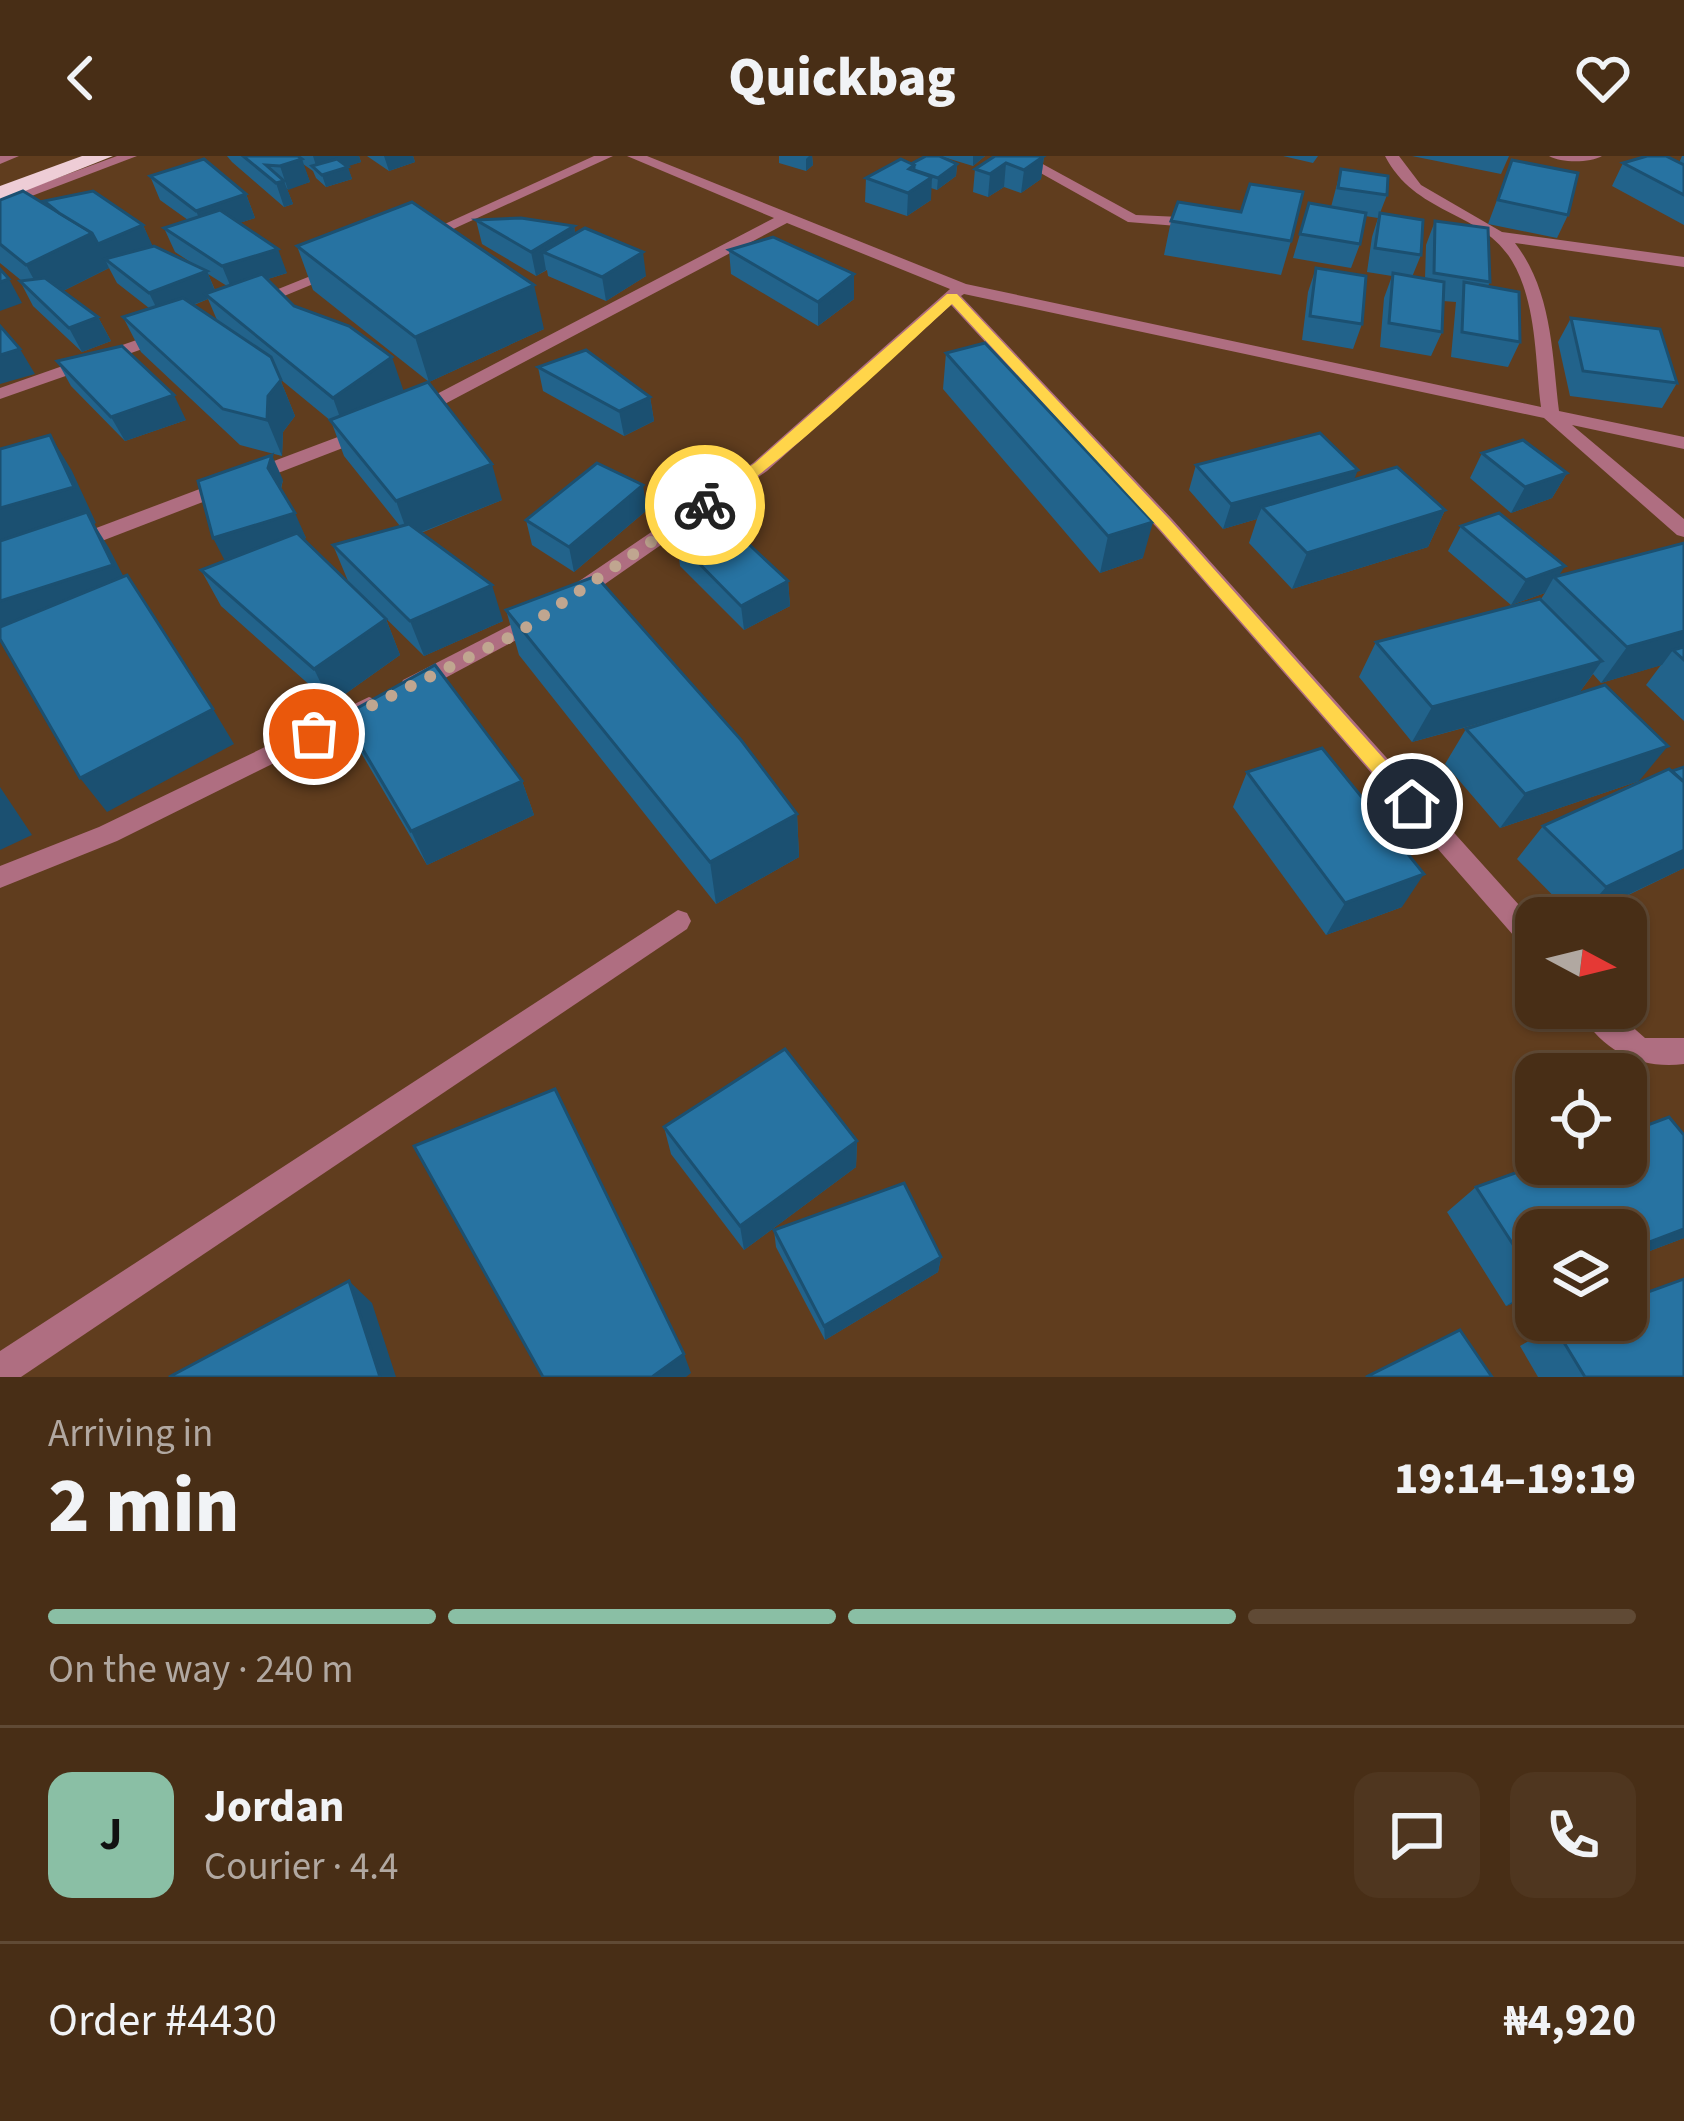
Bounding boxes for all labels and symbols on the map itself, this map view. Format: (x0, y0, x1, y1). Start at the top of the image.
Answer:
courier (645, 445, 765, 565)
pin (263, 683, 365, 785)
pin (1361, 753, 1463, 855)
north arrow (1515, 897, 1647, 1029)

